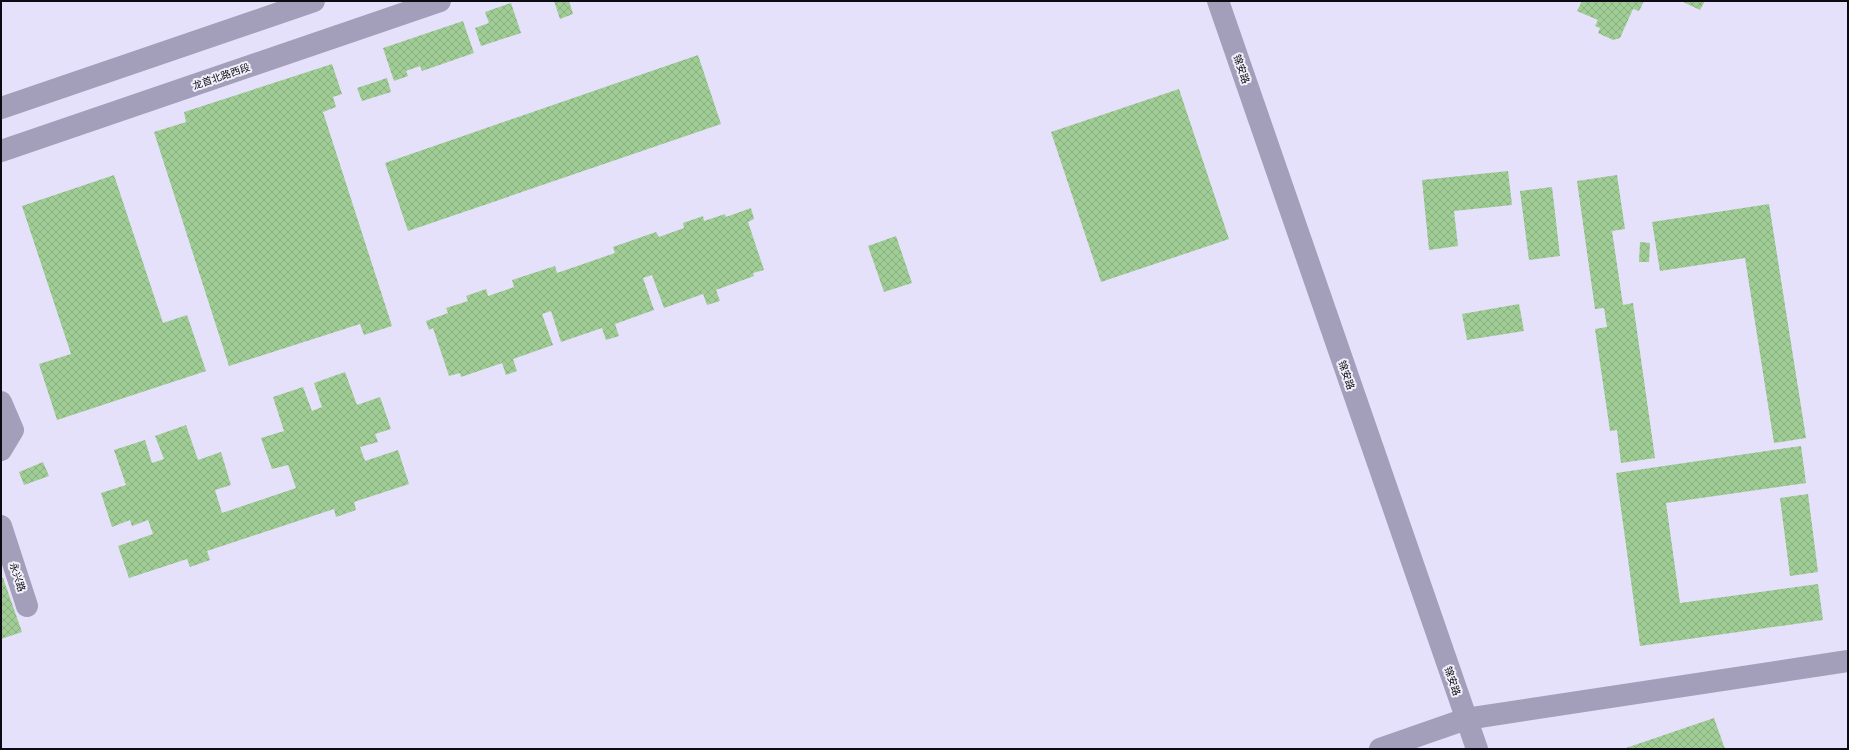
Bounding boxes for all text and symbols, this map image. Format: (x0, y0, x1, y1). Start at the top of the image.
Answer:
street label: 锦安路 (1230, 53, 1253, 85)
street label: 龙首北路西段 (191, 61, 252, 92)
street label: 锦安路 (1335, 359, 1358, 391)
street label: 永兴路 (7, 561, 28, 593)
street label: 锦安路 (1441, 665, 1464, 697)

